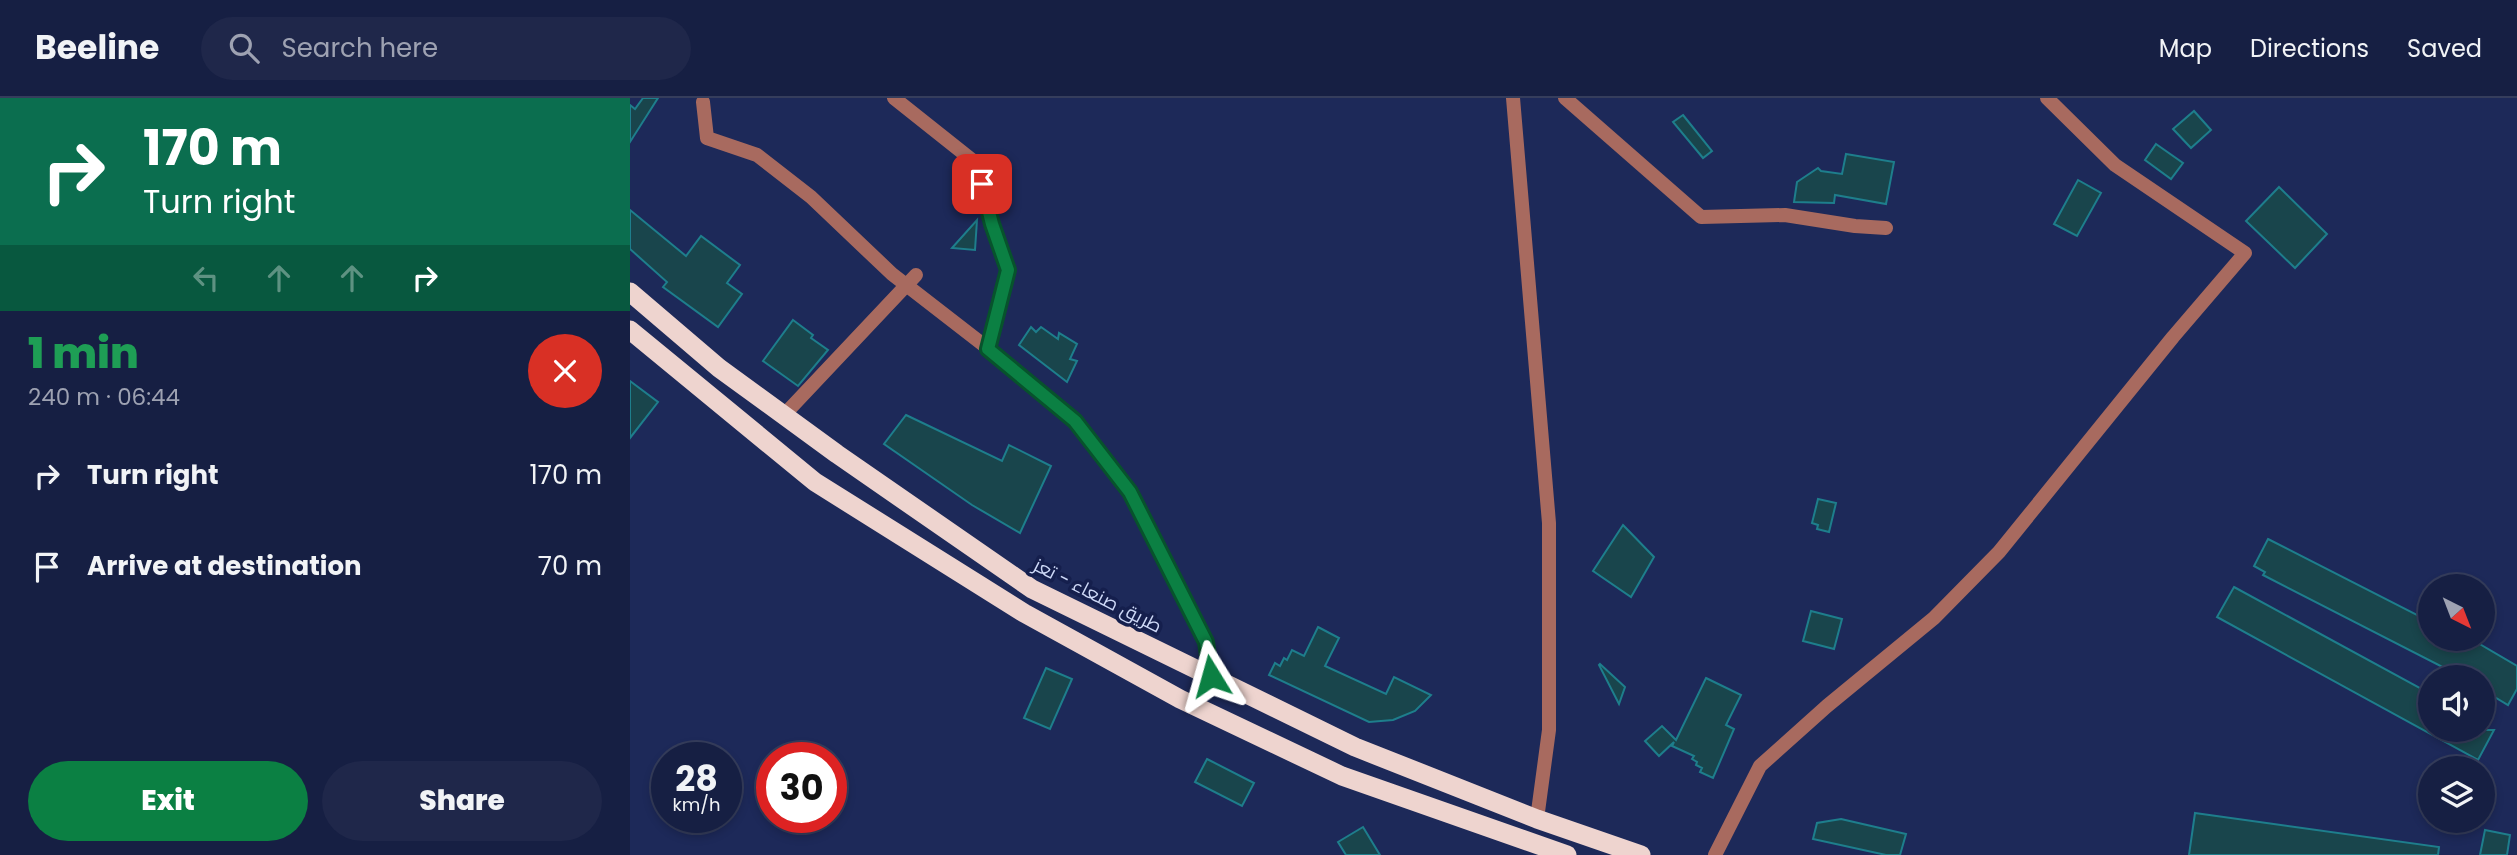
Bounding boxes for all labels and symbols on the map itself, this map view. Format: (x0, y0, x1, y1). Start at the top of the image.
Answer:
pin (952, 154, 1012, 214)
street label: طريق صنعاء - تعز (1028, 551, 1167, 640)
north arrow (2418, 574, 2496, 651)
position arrow (1174, 639, 1248, 713)
speed limit sign: 30 (756, 742, 847, 833)

